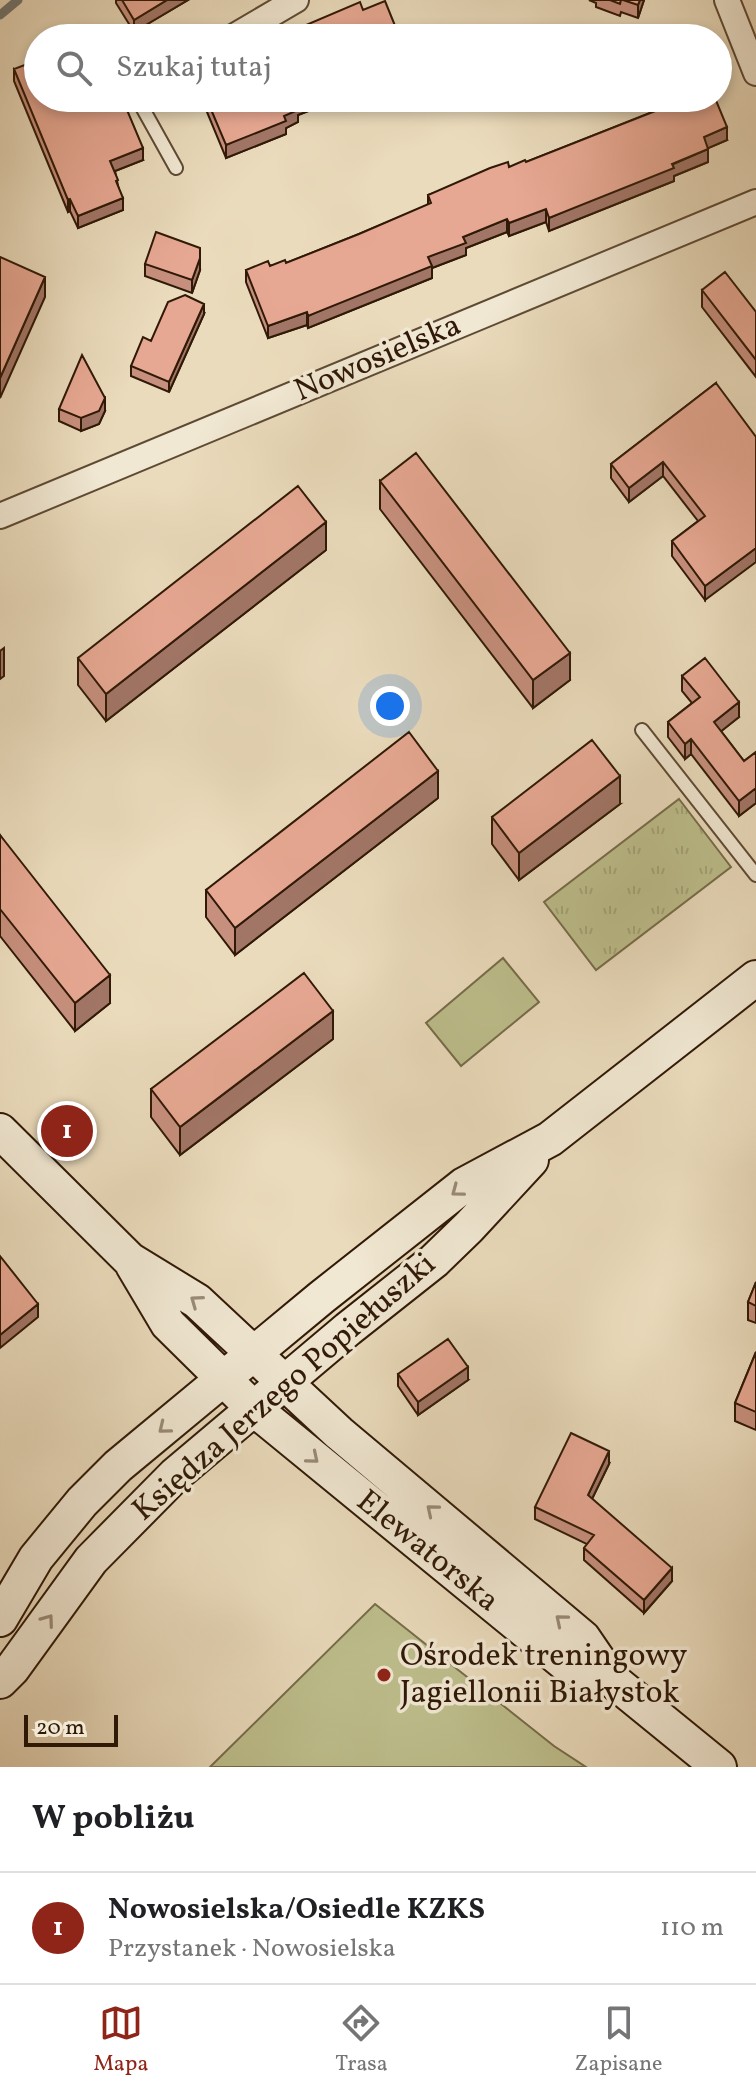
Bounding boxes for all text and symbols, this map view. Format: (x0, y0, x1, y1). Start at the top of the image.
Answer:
search box (24, 24, 732, 112)
icon: search (52, 46, 96, 90)
text: Szukaj tutaj (116, 47, 272, 89)
street label: Nowosielska (288, 304, 468, 414)
your location (370, 686, 410, 726)
pin: 1 (41, 1101, 93, 1161)
one-way arrow (452, 1181, 466, 1196)
street label: Księdza Jerzego Popiełuszki (124, 1244, 446, 1532)
one-way arrow (190, 1297, 204, 1311)
one-way arrow (158, 1419, 173, 1433)
one-way arrow (304, 1448, 318, 1463)
street label: Elewatorska (346, 1481, 508, 1623)
one-way arrow (427, 1505, 441, 1520)
one-way arrow (38, 1614, 53, 1629)
one-way arrow (556, 1615, 571, 1630)
place label: Ośrodek treningowy Jagiellonii Białystok (400, 1635, 687, 1716)
marker: Ośrodek treningowy Jagiellonii Białystok (375, 1666, 393, 1684)
scale bar (24, 1711, 118, 1747)
text: 20 m (36, 1713, 85, 1744)
text: W pobliżu (32, 1796, 195, 1843)
text: Nowosielska/Osiedle KZKS (108, 1889, 485, 1931)
text: 1 (53, 1910, 63, 1946)
text: 110 m (660, 1910, 724, 1946)
text: Przystanek · Nowosielska (108, 1931, 396, 1967)
tab: Mapa (93, 2001, 148, 2080)
tab: Trasa (335, 2001, 388, 2080)
tab: Zapisane (575, 2001, 663, 2080)

